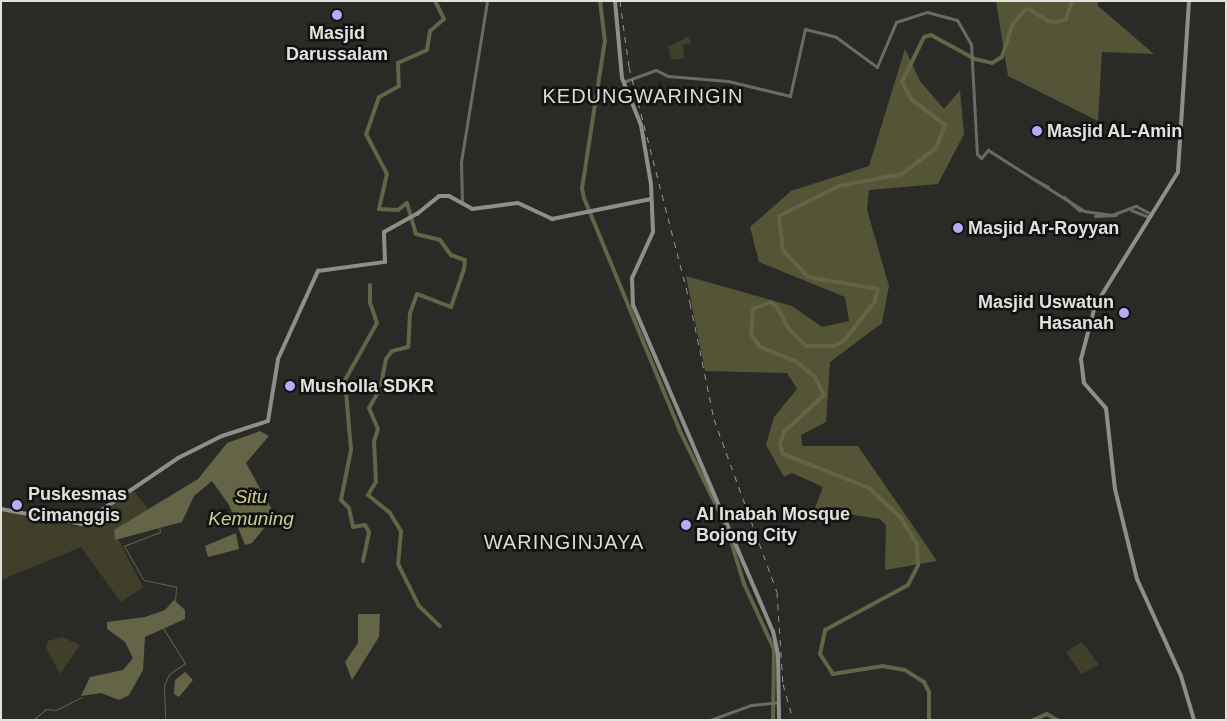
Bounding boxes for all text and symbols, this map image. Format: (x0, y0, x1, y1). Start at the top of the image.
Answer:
marker: Masjid Darussalam (331, 9, 343, 21)
place label: Masjid Darussalam (286, 23, 388, 66)
district label: KEDUNGWARINGIN (541, 84, 745, 108)
place label: Masjid AL-Amin (1047, 120, 1183, 142)
marker: Masjid AL-Amin (1031, 125, 1043, 137)
place label: Masjid Ar-Royyan (968, 217, 1120, 239)
marker: Masjid Ar-Royyan (952, 222, 964, 234)
place label: Masjid Uswatun Hasanah (978, 292, 1114, 334)
marker: Masjid Uswatun Hasanah (1118, 307, 1130, 319)
place label: Musholla SDKR (300, 375, 434, 397)
marker: Musholla SDKR (284, 380, 296, 392)
place label: Puskesmas Cimanggis (28, 484, 127, 526)
water label: Situ Kemuning (208, 486, 294, 530)
marker: Puskesmas Cimanggis (10, 498, 24, 512)
place label: Al Inabah Mosque Bojong City (696, 504, 850, 546)
marker: Al Inabah Mosque Bojong City (680, 519, 692, 531)
district label: WARINGINJAYA (482, 530, 646, 554)

